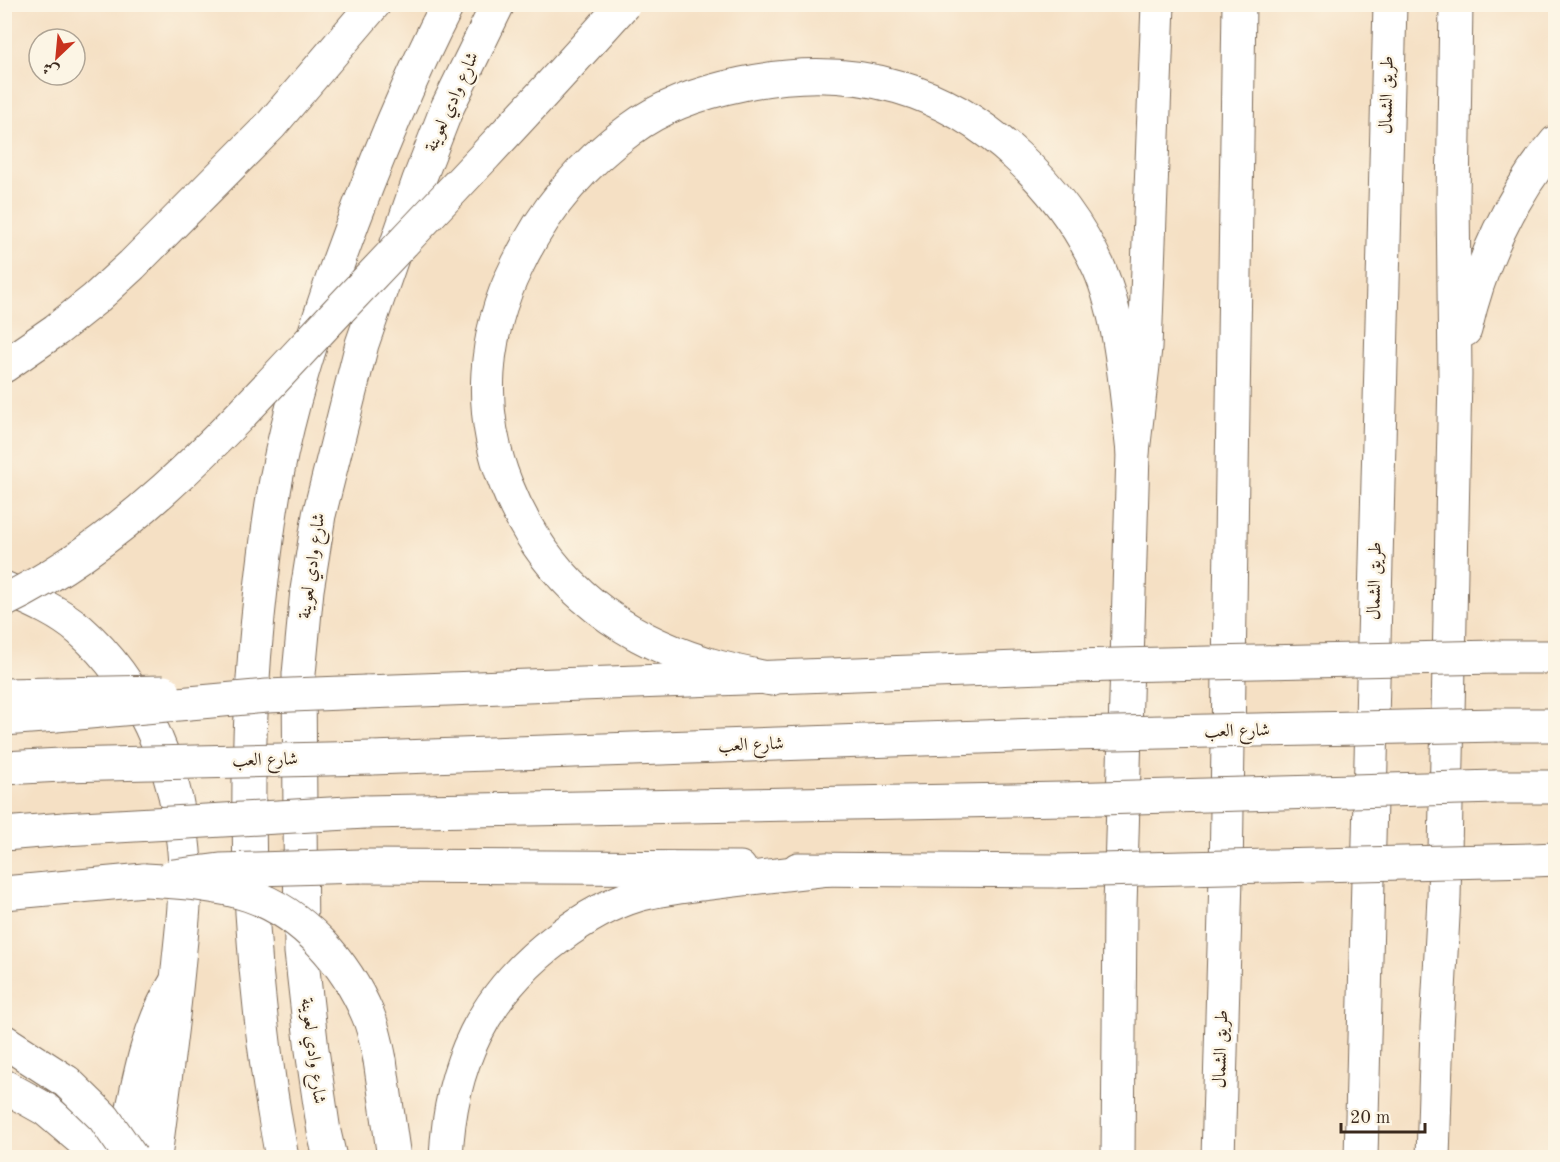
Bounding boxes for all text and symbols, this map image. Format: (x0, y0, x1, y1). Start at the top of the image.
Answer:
north arrow (27, 27, 87, 87)
street label: شارع وادي لعوينة (422, 50, 487, 157)
street label: طريق الشمال (1377, 56, 1399, 134)
text: ش (41, 58, 62, 79)
street label: شارع وادي لعوينة (296, 512, 333, 621)
street label: طريق الشمال (1365, 542, 1387, 620)
street label: شارع العب (1204, 721, 1270, 746)
street label: شارع العب (718, 735, 784, 760)
street label: شارع العب (232, 750, 298, 775)
street label: شارع وادي لعوينة (293, 997, 328, 1106)
street label: طريق الشمال (1211, 1009, 1233, 1089)
scale bar (1341, 1096, 1425, 1134)
text: 20 m (1350, 1109, 1390, 1127)

